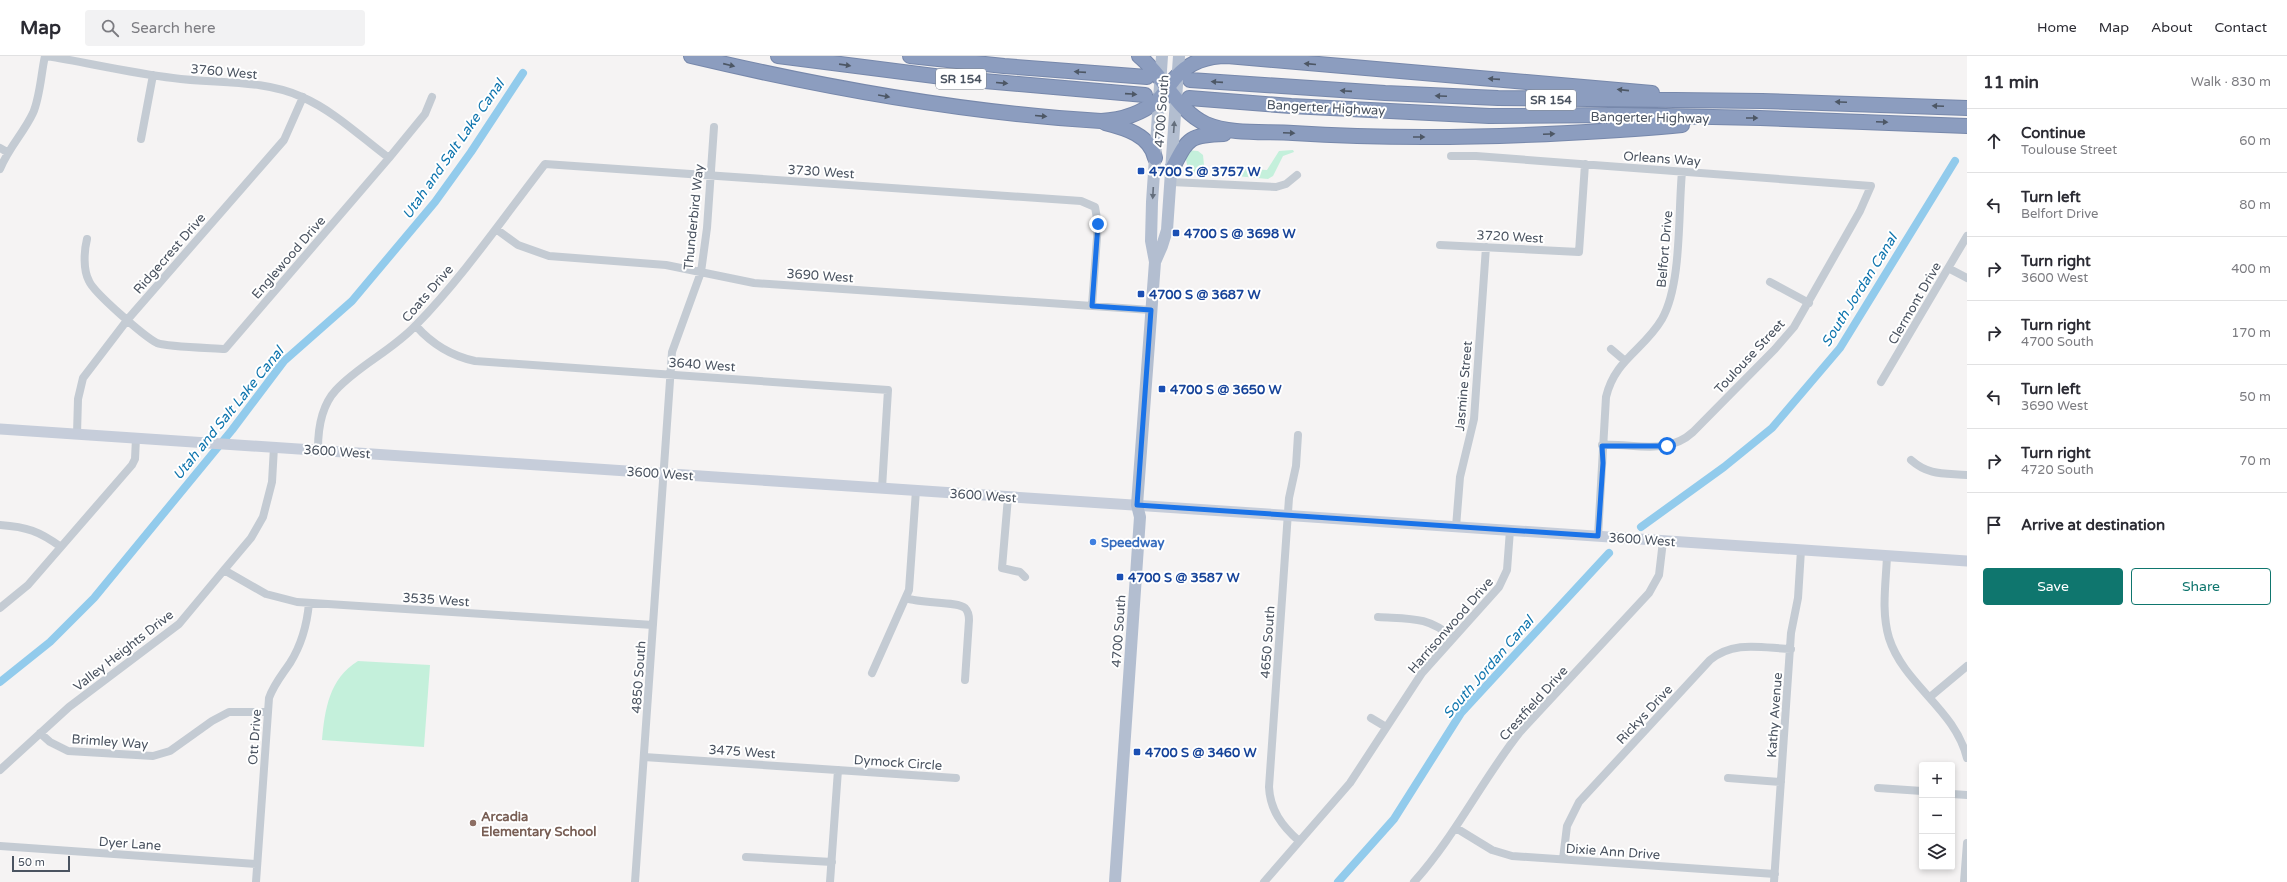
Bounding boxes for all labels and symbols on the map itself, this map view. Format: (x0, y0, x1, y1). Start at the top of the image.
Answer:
street label: 3760 West (190, 61, 258, 83)
one-way arrow (1304, 61, 1316, 67)
one-way arrow (723, 62, 736, 68)
one-way arrow (839, 62, 851, 68)
road number: SR 154 (936, 69, 986, 89)
one-way arrow (1074, 69, 1086, 76)
street label: 4700 South (1151, 74, 1173, 148)
water label: Utah and Salt Lake Canal (399, 75, 509, 222)
one-way arrow (1488, 76, 1500, 83)
one-way arrow (1211, 78, 1223, 85)
one-way arrow (996, 80, 1008, 87)
one-way arrow (1617, 86, 1629, 93)
one-way arrow (1340, 87, 1352, 94)
one-way arrow (1125, 90, 1137, 97)
road number: SR 154 (1526, 90, 1576, 110)
one-way arrow (878, 93, 890, 99)
one-way arrow (1434, 93, 1447, 99)
street label: Bangerter Highway (1266, 97, 1386, 119)
one-way arrow (1835, 99, 1847, 106)
one-way arrow (1931, 103, 1944, 109)
street label: Bangerter Highway (1591, 109, 1709, 127)
one-way arrow (1035, 112, 1047, 119)
one-way arrow (1746, 115, 1759, 121)
one-way arrow (1876, 119, 1889, 125)
one-way arrow (1171, 121, 1178, 133)
one-way arrow (1283, 129, 1295, 136)
one-way arrow (1543, 131, 1555, 138)
one-way arrow (1413, 134, 1426, 140)
street label: Orleans Way (1623, 148, 1701, 170)
street label: 3730 West (787, 162, 855, 182)
street label: Thunderbird Way (680, 163, 708, 271)
place label: 4700 S @ 3757 W (1149, 164, 1262, 180)
marker: 4700 S @ 3757 W (1136, 166, 1146, 176)
one-way arrow (1149, 187, 1156, 199)
street label: Ridgecrest Drive (130, 210, 209, 297)
street label: Belfort Drive (1654, 210, 1676, 288)
street label: Englewood Drive (248, 213, 329, 302)
route end (1089, 215, 1107, 233)
place label: 4700 S @ 3698 W (1184, 226, 1297, 242)
street label: 3720 West (1476, 227, 1544, 247)
marker: 4700 S @ 3698 W (1171, 228, 1181, 238)
water label: South Jordan Canal (1818, 229, 1902, 350)
street label: Clermont Drive (1885, 259, 1945, 348)
street label: Coats Drive (399, 262, 457, 326)
street label: 3690 West (786, 266, 854, 286)
place label: 4700 S @ 3687 W (1149, 287, 1262, 303)
marker: 4700 S @ 3687 W (1136, 289, 1146, 299)
street label: Toulouse Street (1711, 316, 1788, 397)
street label: Jasmine Street (1452, 340, 1476, 432)
water label: Utah and Salt Lake Canal (169, 342, 288, 483)
street label: 3640 West (668, 355, 736, 375)
place label: 4700 S @ 3650 W (1170, 382, 1283, 398)
marker: 4700 S @ 3650 W (1157, 384, 1167, 394)
route start (1658, 437, 1676, 455)
street label: 3600 West (303, 442, 371, 462)
street label: 3600 West (626, 464, 694, 484)
street label: 3600 West (949, 486, 1017, 506)
street label: 3600 West (1608, 530, 1676, 550)
place label: Speedway (1101, 535, 1164, 551)
marker: Speedway (1088, 537, 1098, 547)
place label: 4700 S @ 3587 W (1128, 570, 1241, 586)
marker: 4700 S @ 3587 W (1115, 572, 1125, 582)
street label: Harrisonwood Drive (1405, 574, 1497, 677)
street label: 3535 West (402, 590, 470, 610)
street label: 4700 South (1108, 594, 1130, 668)
street label: 4650 South (1257, 605, 1279, 679)
street label: Valley Heights Drive (70, 607, 177, 695)
water label: South Jordan Canal (1439, 612, 1538, 722)
street label: 4850 South (628, 640, 650, 714)
street label: Crestfield Drive (1496, 663, 1571, 744)
street label: Kathy Avenue (1764, 672, 1786, 758)
street label: Rickys Drive (1613, 682, 1676, 748)
street label: Ott Drive (245, 709, 265, 766)
street label: Brimley Way (71, 731, 149, 753)
street label: 3475 West (708, 742, 776, 762)
place label: 4700 S @ 3460 W (1145, 745, 1258, 761)
marker: 4700 S @ 3460 W (1132, 747, 1142, 757)
street label: Dymock Circle (853, 752, 943, 774)
place label: Arcadia Elementary School (481, 809, 596, 840)
marker: Arcadia Elementary School (468, 818, 478, 828)
street label: Dyer Lane (98, 834, 162, 854)
street label: Dixie Ann Drive (1565, 841, 1661, 863)
scale bar (12, 854, 70, 873)

